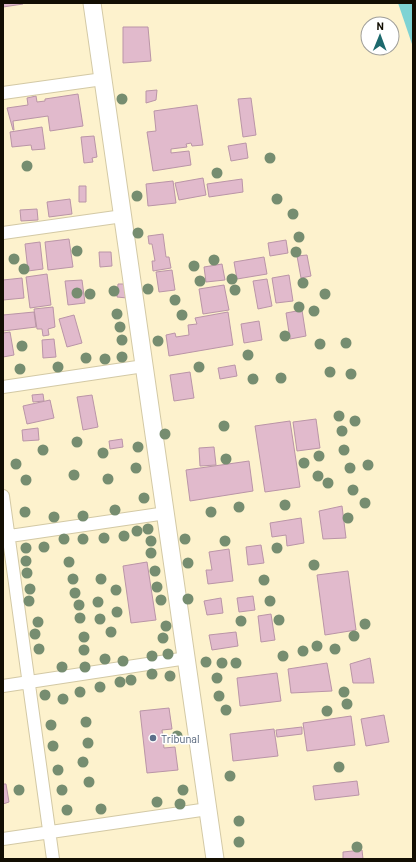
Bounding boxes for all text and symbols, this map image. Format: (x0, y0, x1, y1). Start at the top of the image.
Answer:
north arrow (360, 16, 400, 56)
text: N (376, 19, 384, 32)
place label: Tribunal (161, 732, 199, 745)
marker: Tribunal (148, 733, 158, 743)

